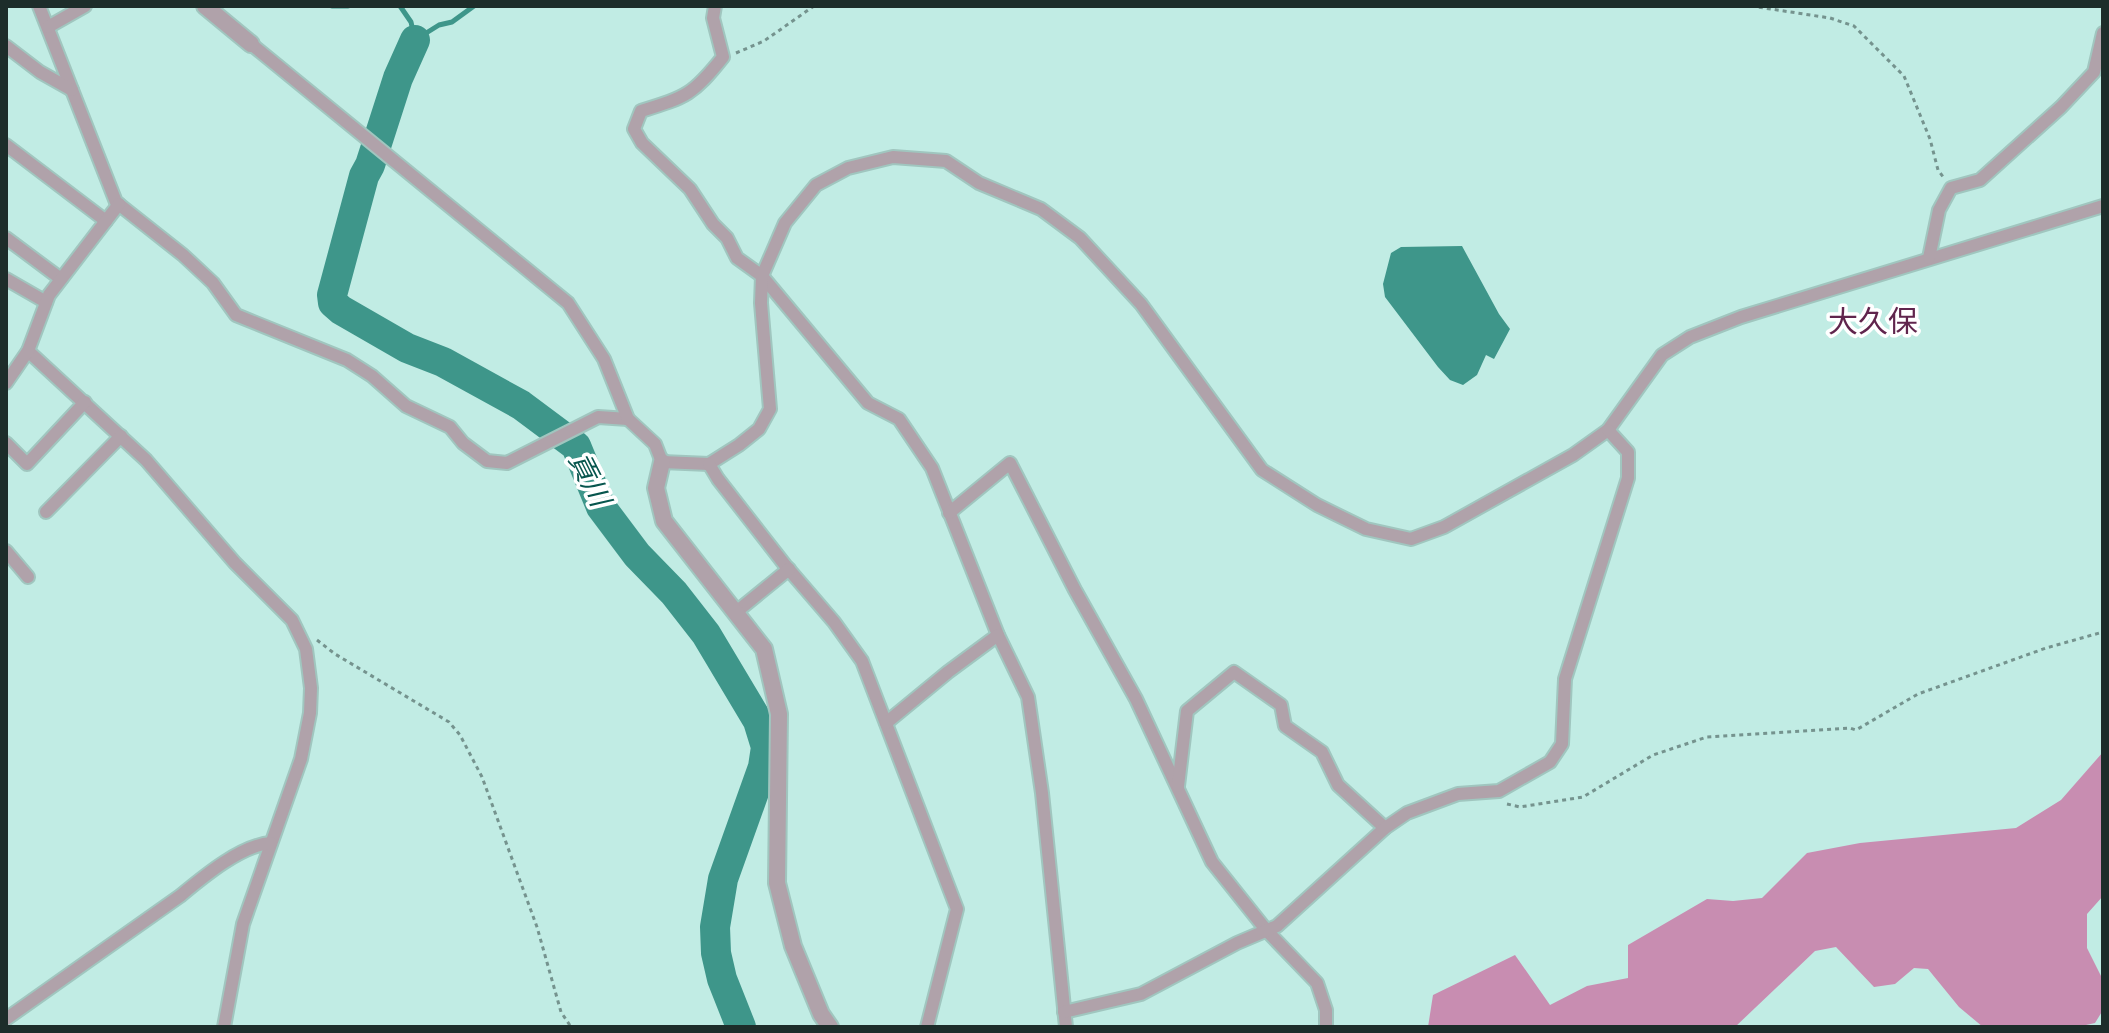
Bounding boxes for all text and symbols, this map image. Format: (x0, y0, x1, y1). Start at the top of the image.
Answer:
district label: 大久保 (1828, 304, 1918, 338)
water label: 貢川 (563, 447, 618, 514)

